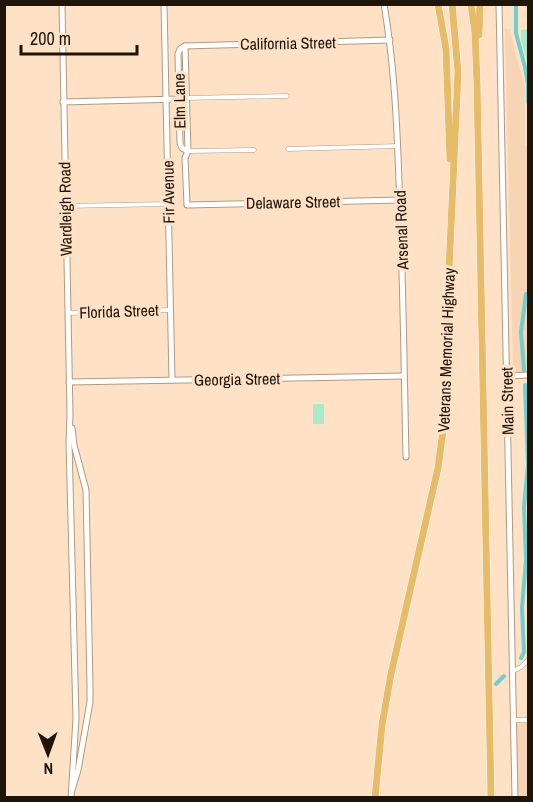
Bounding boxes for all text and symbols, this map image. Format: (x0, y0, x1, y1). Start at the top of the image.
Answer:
scale bar (21, 18, 136, 56)
text: 200 m (30, 26, 71, 51)
street label: California Street (240, 31, 336, 55)
street label: Elm Lane (168, 73, 190, 129)
street label: Fir Avenue (156, 160, 180, 224)
street label: Wardleigh Road (53, 162, 77, 256)
street label: Delaware Street (246, 190, 341, 214)
street label: Arsenal Road (389, 190, 413, 271)
street label: Veterans Memorial Highway (432, 267, 460, 433)
street label: Florida Street (79, 299, 159, 323)
street label: Georgia Street (194, 367, 281, 391)
street label: Main Street (495, 367, 519, 435)
north arrow (18, 724, 78, 784)
text: N (43, 758, 53, 780)

